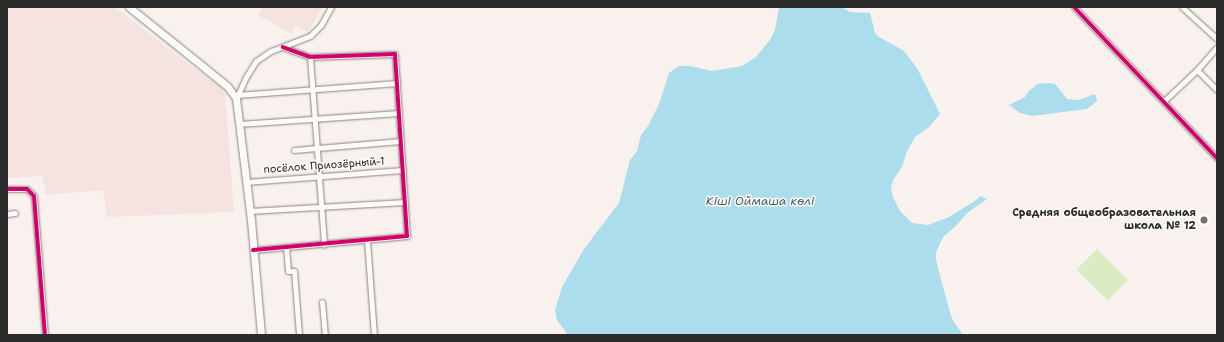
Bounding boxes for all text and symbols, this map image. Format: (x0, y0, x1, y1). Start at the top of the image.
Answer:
street label: посёлок Приозёрный-1 (263, 155, 385, 177)
water label: Кіші Оймаша көлi (706, 195, 814, 209)
place label: Средняя общеобразовательная школа № 12 (1012, 207, 1196, 233)
marker: Средняя общеобразовательная школа № 12 (1199, 215, 1209, 225)

